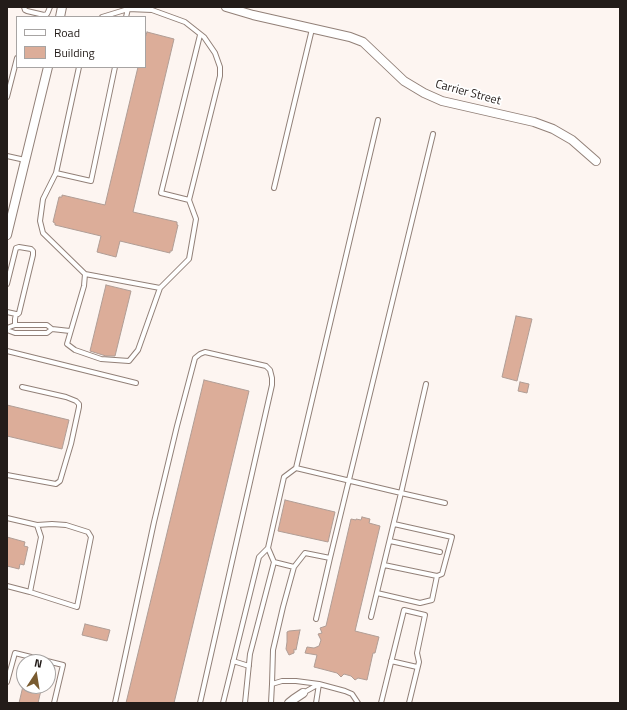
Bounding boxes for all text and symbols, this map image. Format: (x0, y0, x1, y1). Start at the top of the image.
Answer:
legend (16, 16, 146, 68)
text: Road (54, 23, 80, 42)
text: Building (54, 43, 95, 62)
street label: Carrier Street (434, 77, 502, 109)
north arrow (16, 654, 56, 694)
text: N (33, 655, 44, 672)

